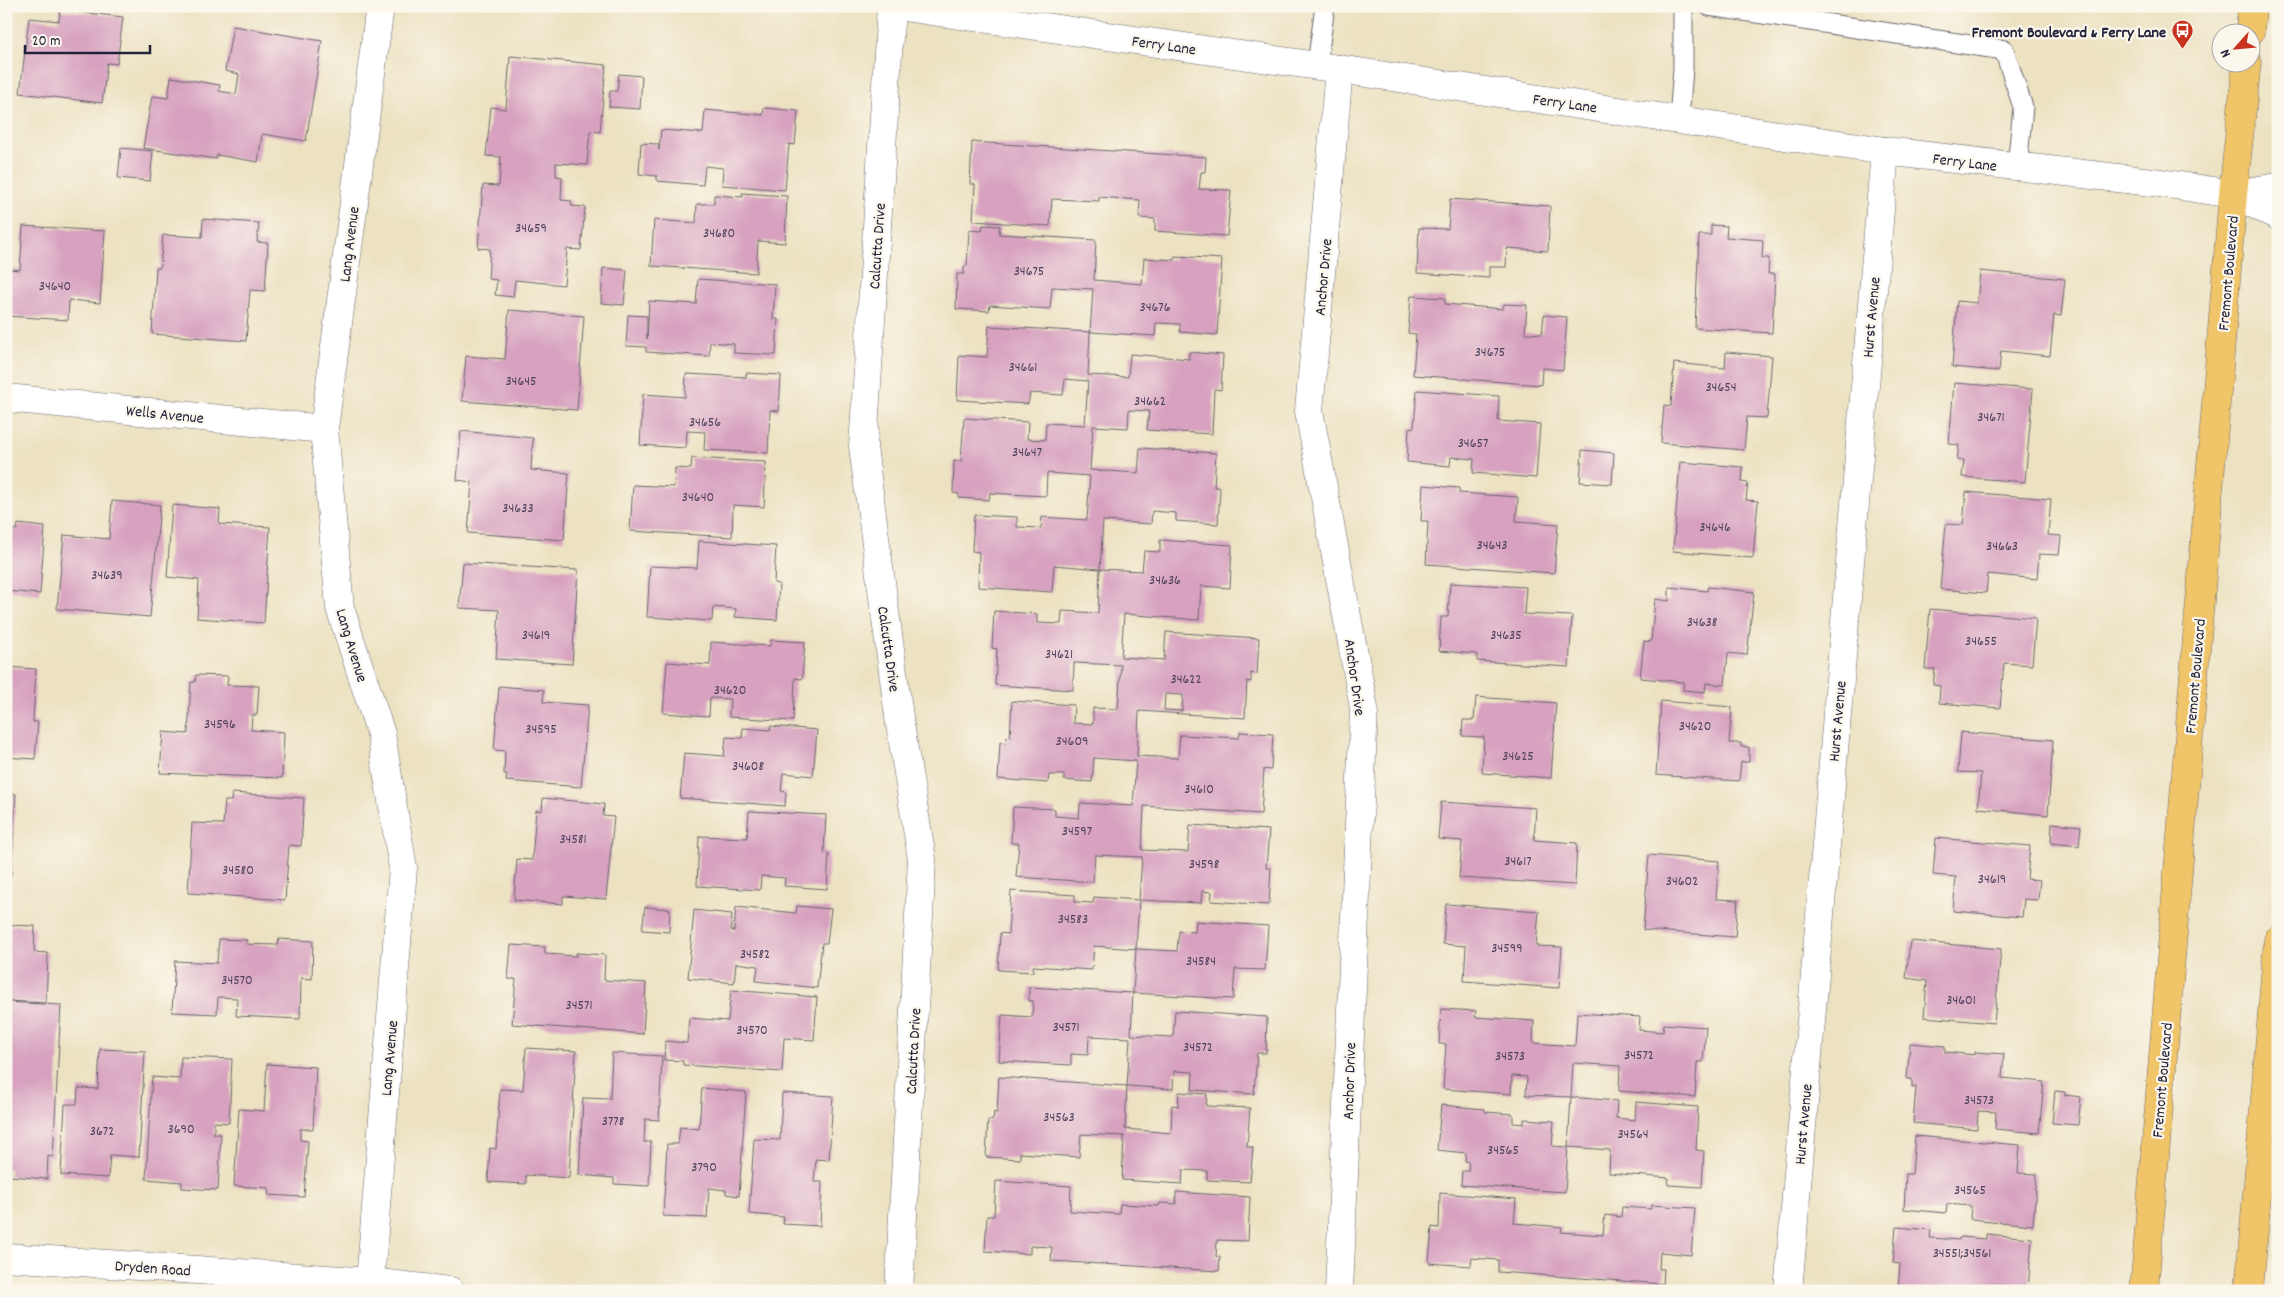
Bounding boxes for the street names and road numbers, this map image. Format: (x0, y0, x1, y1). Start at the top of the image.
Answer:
street label: Ferry Lane (1130, 31, 1197, 62)
street label: Ferry Lane (1531, 89, 1598, 120)
street label: Ferry Lane (1931, 148, 1998, 179)
street label: Calcutta Drive (864, 202, 893, 290)
street label: Lang Avenue (334, 205, 367, 283)
street label: Fremont Boulevard (2213, 215, 2246, 332)
street label: Anchor Drive (1310, 238, 1339, 317)
street label: Hurst Avenue (1857, 276, 1887, 359)
street label: Wells Avenue (125, 400, 205, 431)
street label: Calcutta Drive (870, 605, 905, 694)
street label: Lang Avenue (329, 606, 373, 685)
street label: Fremont Boulevard (2180, 618, 2213, 735)
street label: Anchor Drive (1337, 637, 1370, 717)
street label: Hurst Avenue (1823, 680, 1853, 763)
street label: Calcutta Drive (901, 1007, 928, 1095)
street label: Lang Avenue (376, 1019, 405, 1097)
street label: Fremont Boulevard (2147, 1022, 2180, 1139)
street label: Anchor Drive (1338, 1042, 1363, 1120)
street label: Hurst Avenue (1789, 1083, 1819, 1166)
street label: Dryden Road (114, 1255, 192, 1284)

